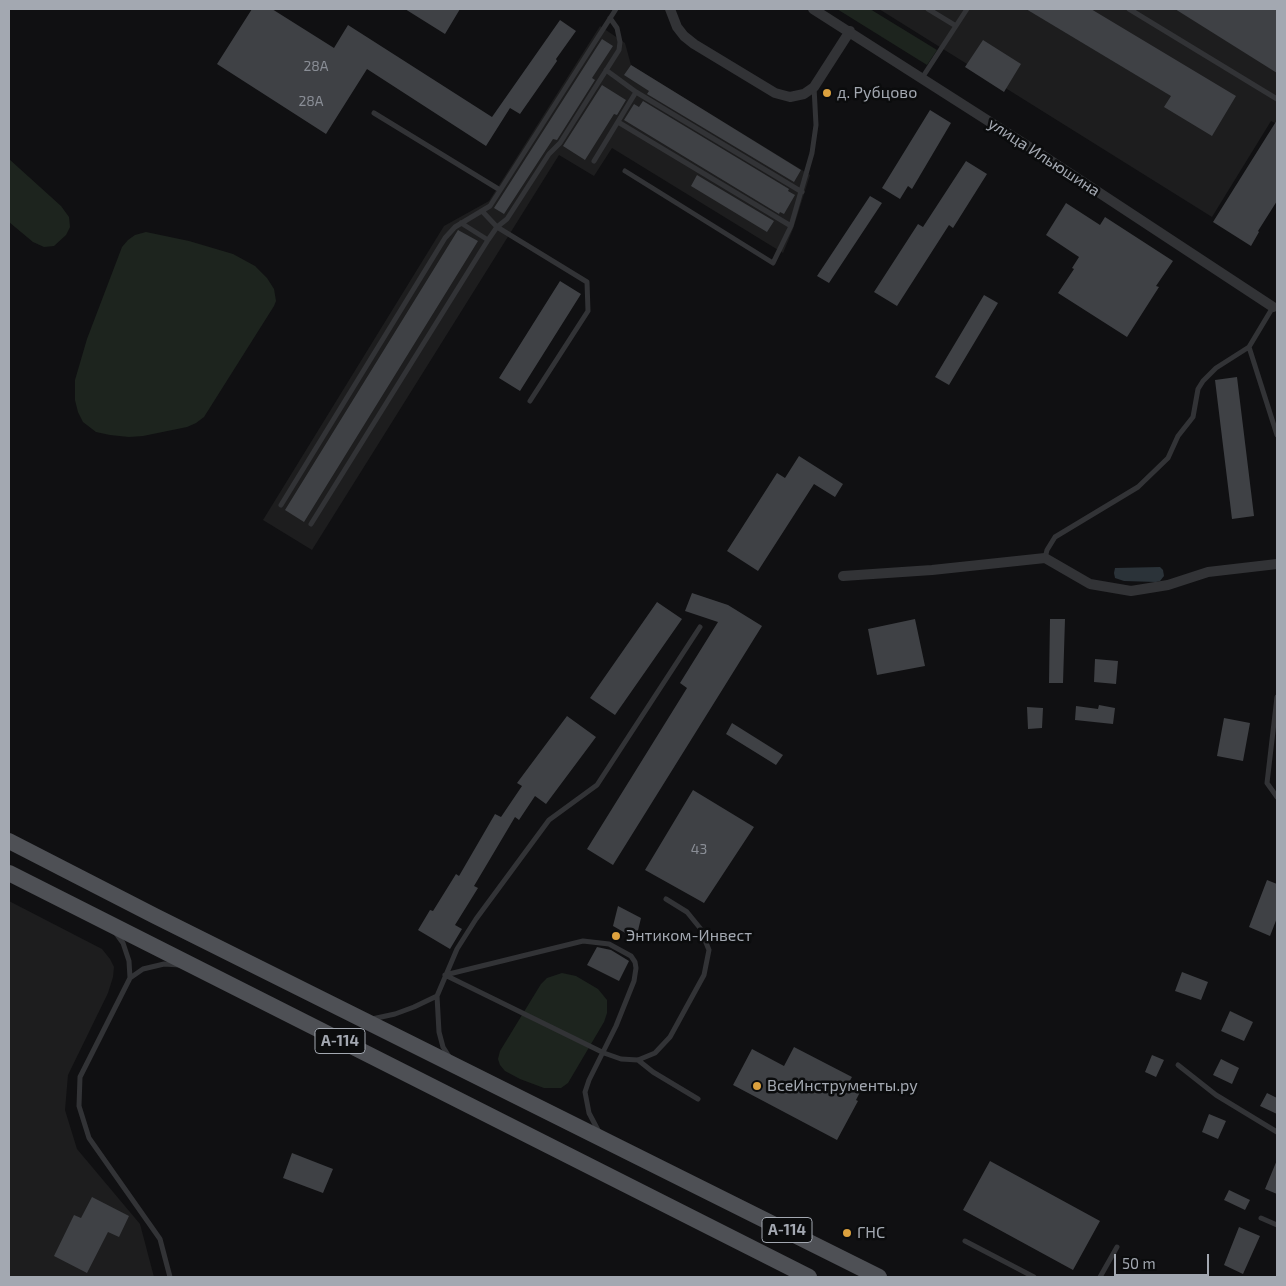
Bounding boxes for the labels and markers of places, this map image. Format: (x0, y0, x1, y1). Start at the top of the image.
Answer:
place label: д. Рубцово (837, 83, 917, 103)
marker: д. Рубцово (821, 87, 833, 99)
place label: Энтиком-Инвест (626, 926, 752, 946)
marker: Энтиком-Инвест (610, 930, 622, 942)
place label: ВсеИнструменты.ру (767, 1076, 918, 1096)
marker: ВсеИнструменты.ру (751, 1080, 763, 1092)
place label: ГНС (857, 1223, 885, 1243)
marker: ГНС (841, 1227, 853, 1239)

